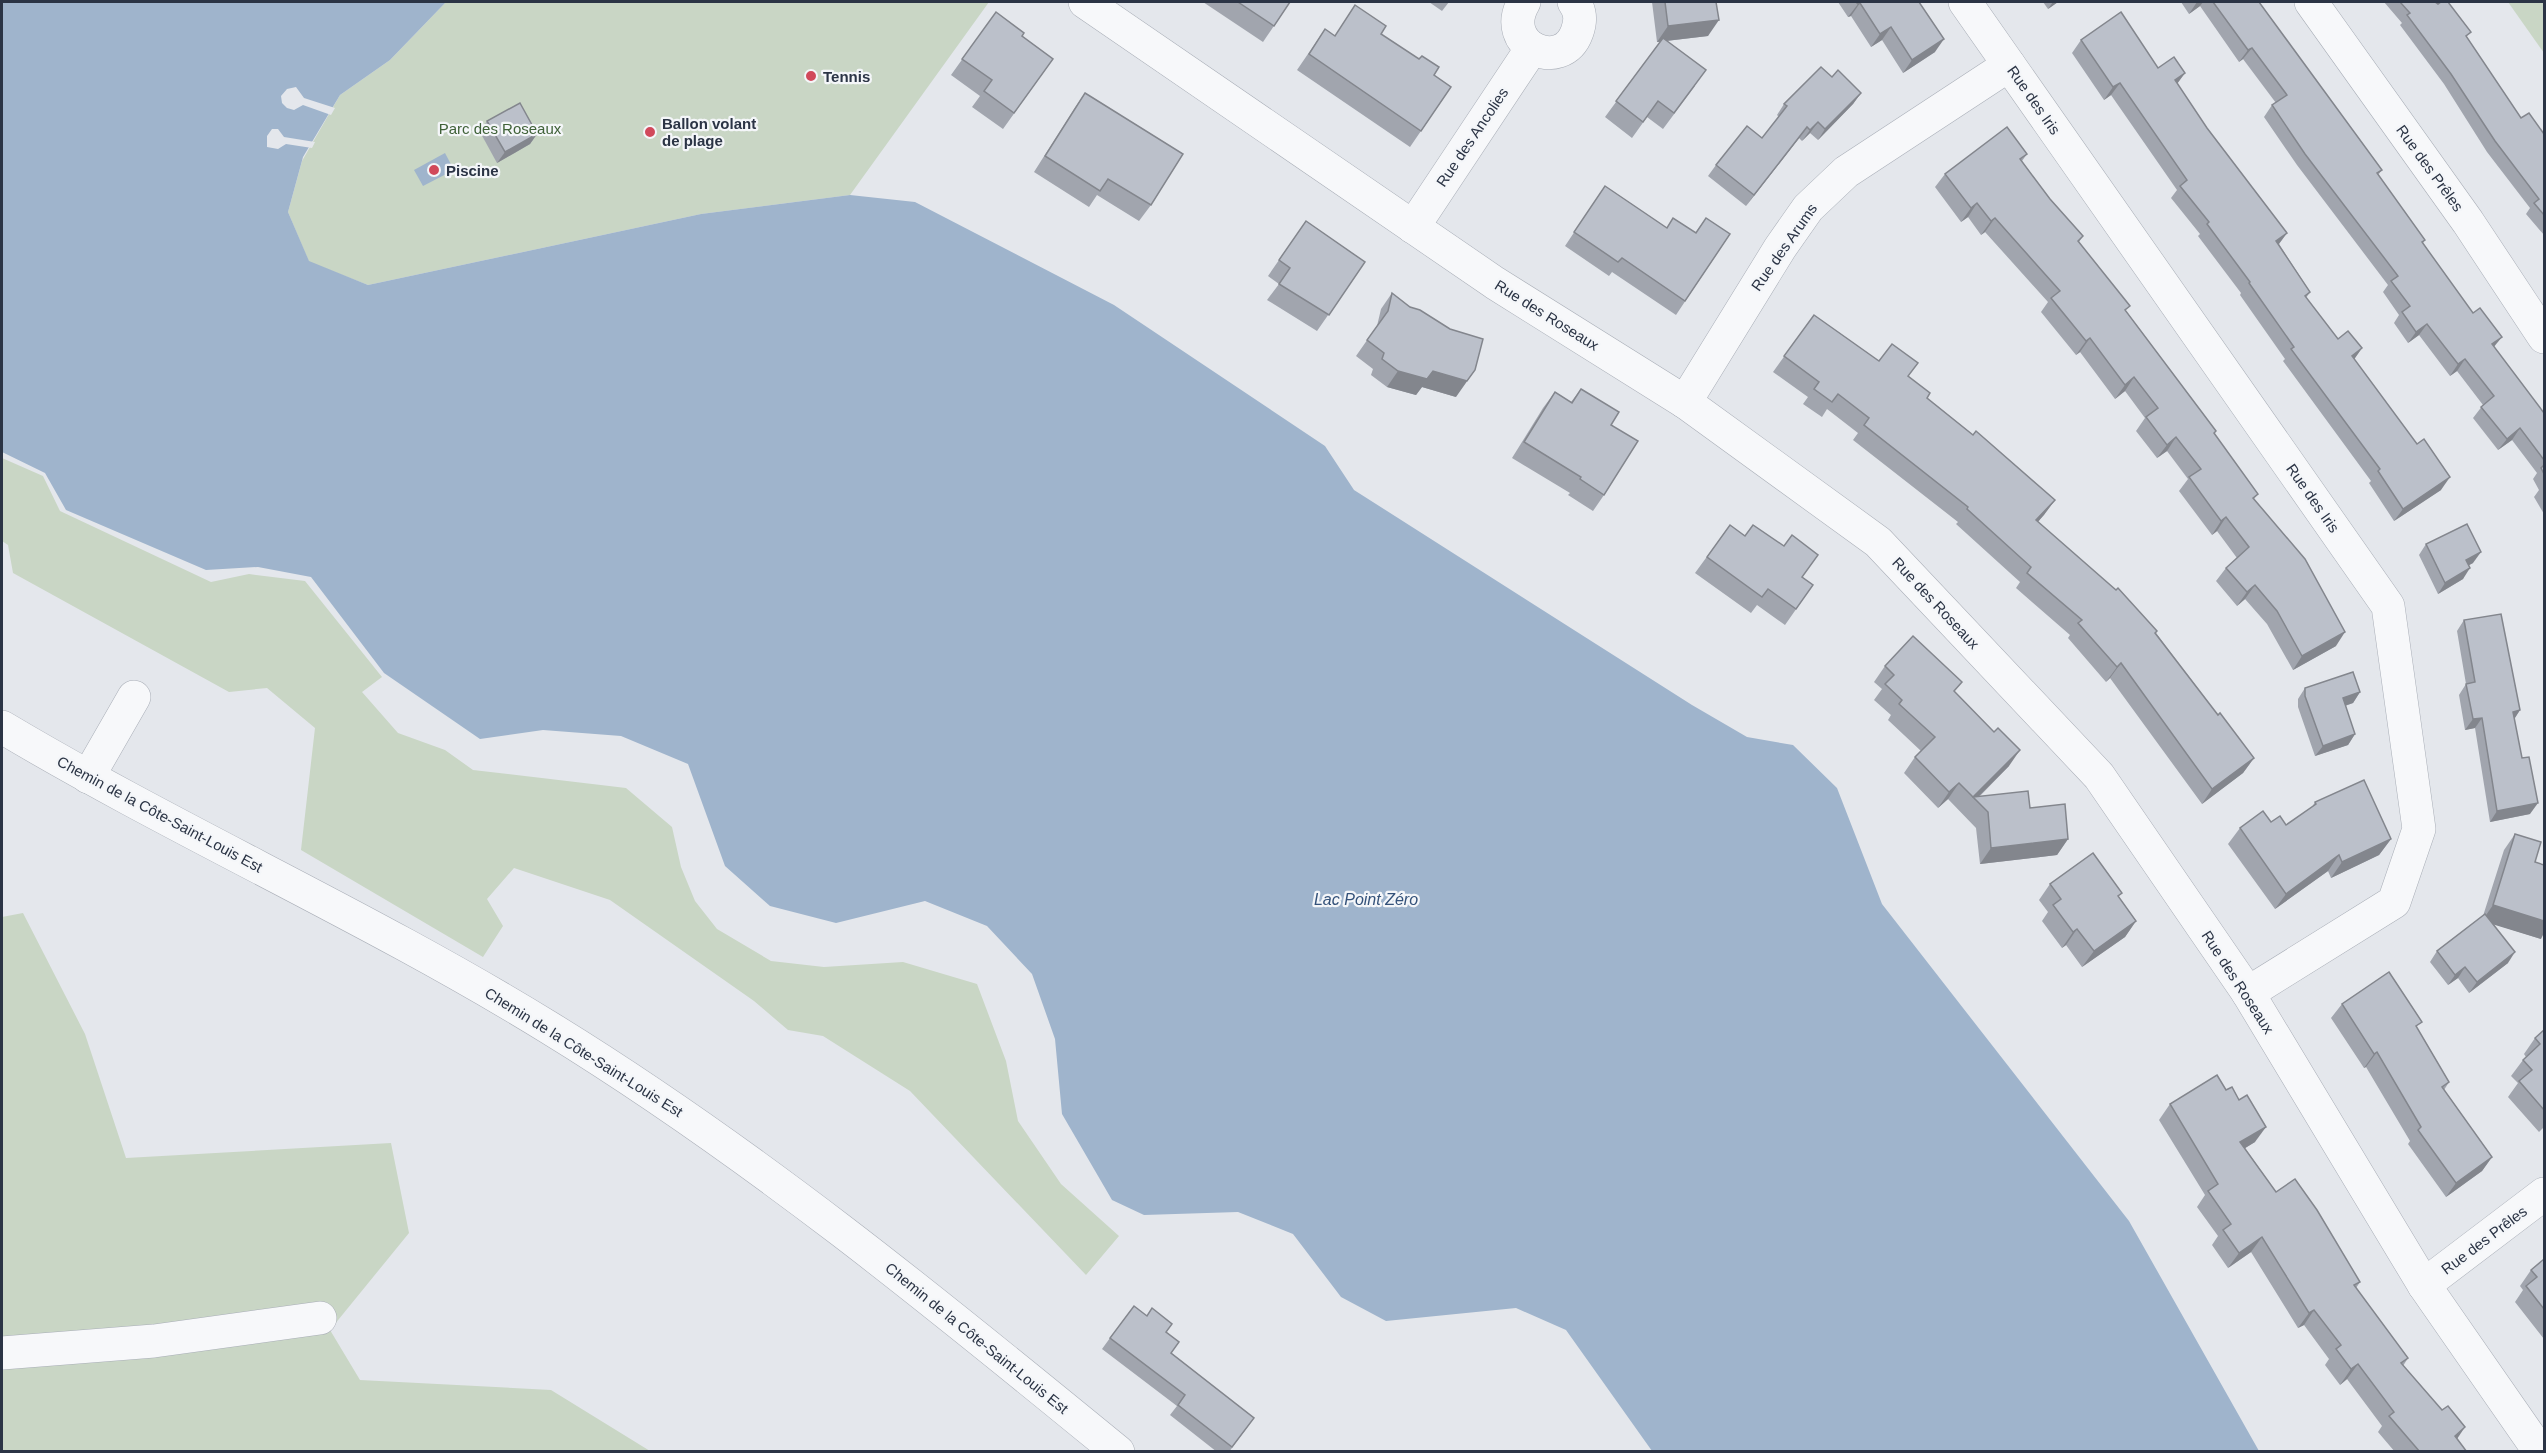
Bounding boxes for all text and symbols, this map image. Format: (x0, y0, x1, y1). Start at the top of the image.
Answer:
street label: Rue des Iris (2004, 62, 2064, 138)
place label: Tennis (823, 68, 870, 85)
marker: Tennis (804, 69, 818, 83)
street label: Rue des Ancolies (1433, 84, 1511, 190)
place label: Ballon volant de plage (662, 115, 756, 149)
park label: Parc des Roseaux (439, 120, 562, 137)
street label: Rue des Prêles (2393, 122, 2467, 214)
marker: Ballon volant de plage (643, 125, 657, 139)
place label: Piscine (446, 162, 499, 179)
marker: Piscine (427, 163, 441, 177)
street label: Rue des Arums (1748, 200, 1820, 294)
street label: Rue des Roseaux (1492, 276, 1602, 354)
street label: Rue des Iris (2283, 460, 2343, 536)
street label: Rue des Roseaux (1889, 554, 1983, 653)
street label: Chemin de la Côte-Saint-Louis Est (54, 752, 266, 876)
water label: Lac Point Zéro (1314, 891, 1418, 908)
street label: Rue des Roseaux (2198, 927, 2278, 1037)
street label: Chemin de la Côte-Saint-Louis Est (482, 984, 687, 1121)
street label: Rue des Prêles (2438, 1202, 2530, 1278)
street label: Chemin de la Côte-Saint-Louis Est (882, 1259, 1072, 1418)

